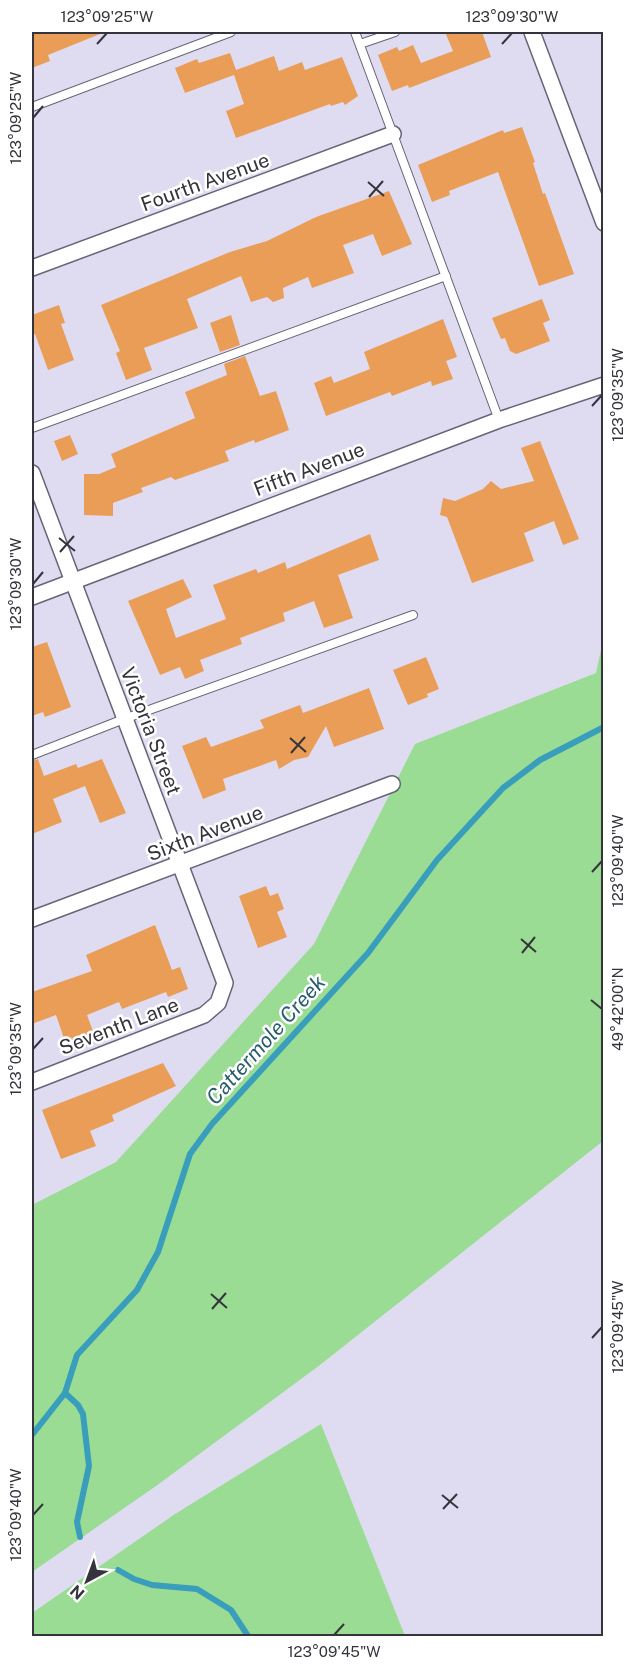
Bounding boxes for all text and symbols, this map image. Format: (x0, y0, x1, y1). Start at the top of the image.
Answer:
text: 123°09'25"W (61, 8, 153, 25)
text: 123°09'30"W (466, 8, 558, 25)
text: 123°09'25"W (7, 72, 24, 164)
street label: Fourth Avenue (137, 148, 273, 216)
text: 123°09'35"W (609, 348, 626, 442)
street label: Fifth Avenue (250, 437, 368, 501)
text: 123°09'30"W (7, 538, 24, 630)
street label: Victoria Street (116, 664, 186, 798)
street label: Sixth Avenue (144, 800, 266, 866)
text: 123°09'40"W (609, 815, 626, 907)
text: 49°42'00"N (609, 967, 626, 1051)
water label: Cattermole Creek (201, 969, 331, 1109)
street label: Seventh Lane (56, 992, 182, 1060)
text: 123°09'35"W (7, 1002, 24, 1096)
text: 123°09'45"W (609, 1280, 626, 1374)
text: 123°09'40"W (7, 1469, 24, 1561)
north arrow (57, 1551, 117, 1611)
text: N (67, 1581, 88, 1603)
text: 123°09'45"W (287, 1643, 381, 1660)

